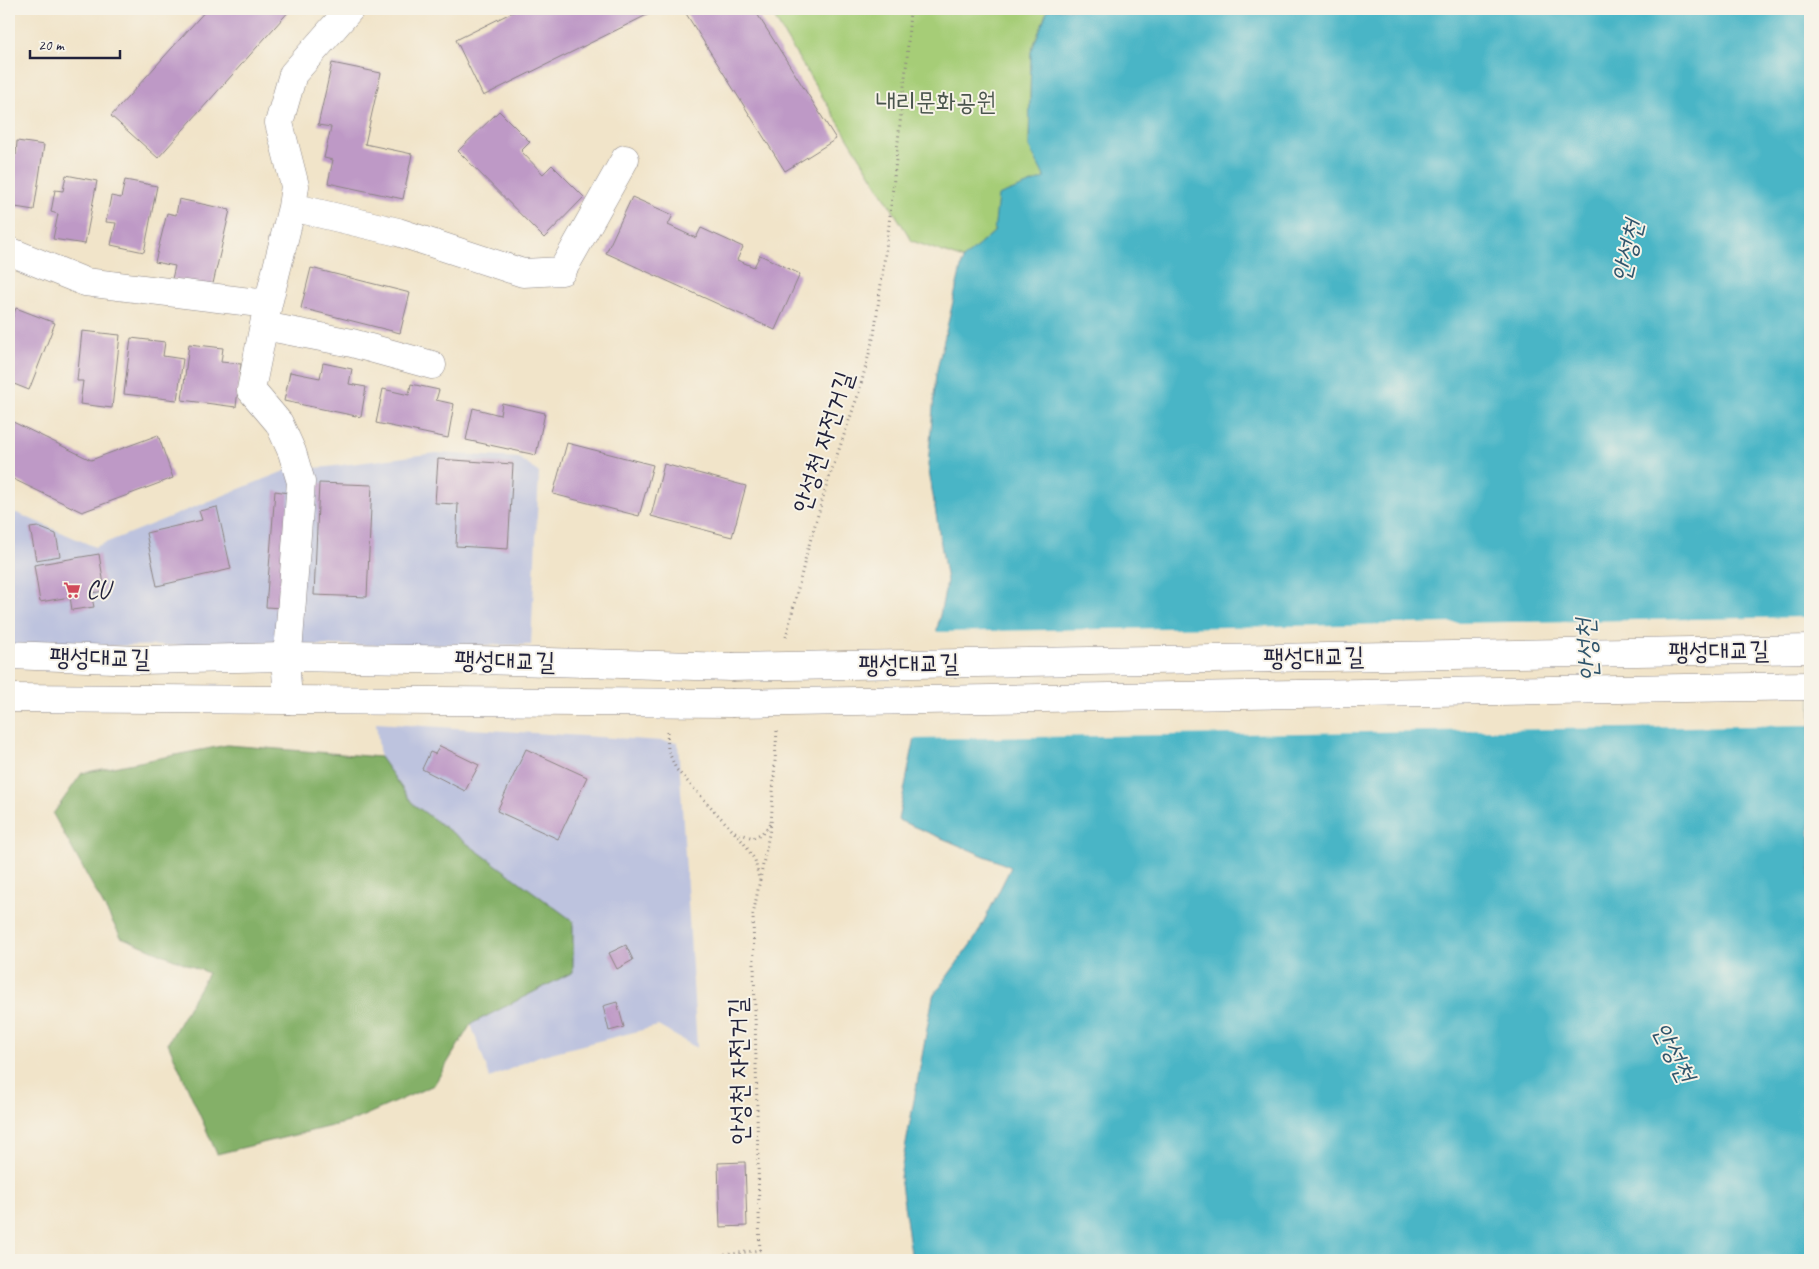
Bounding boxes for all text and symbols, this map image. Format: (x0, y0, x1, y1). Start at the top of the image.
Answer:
scale bar (30, 28, 120, 60)
text: 20 m (38, 36, 65, 55)
park label: 내리문화공원 (876, 86, 996, 118)
water label: 안성천 (1604, 214, 1651, 285)
street label: 안성천 자전거길 (785, 367, 861, 517)
place label: CU (86, 574, 115, 606)
supermarket icon: CU (62, 580, 82, 600)
water label: 안성천 (1568, 614, 1606, 682)
street label: 팽성대교길 (1668, 634, 1770, 668)
street label: 팽성대교길 (1263, 640, 1365, 674)
street label: 팽성대교길 (49, 641, 151, 675)
street label: 팽성대교길 (454, 644, 556, 678)
street label: 팽성대교길 (858, 647, 960, 681)
street label: 안성천 자전거길 (722, 997, 756, 1145)
water label: 안성천 (1645, 1017, 1704, 1090)

